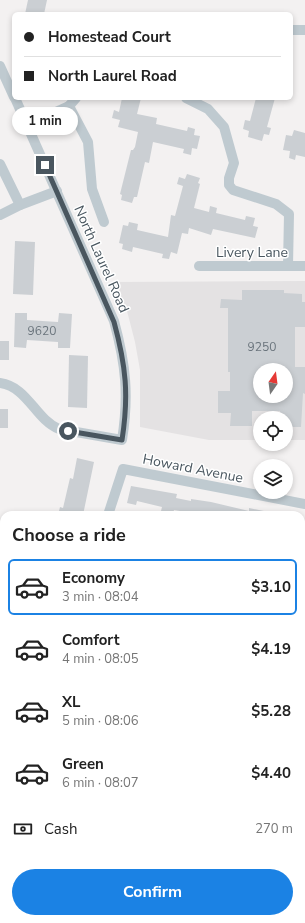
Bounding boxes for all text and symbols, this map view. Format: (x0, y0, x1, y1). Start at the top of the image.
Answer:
text: Homestead Court (48, 27, 171, 47)
text: North Laurel Road (48, 66, 177, 86)
callout: 1 min (12, 107, 78, 135)
text: 1 min (28, 112, 62, 130)
route end (36, 156, 54, 174)
street label: North Laurel Road (69, 203, 134, 316)
street label: Livery Lane (216, 243, 288, 262)
house number: 9620 (28, 323, 56, 339)
house number: 9250 (248, 339, 276, 355)
north arrow (253, 363, 293, 403)
map controls (253, 363, 293, 499)
button: locate (253, 411, 293, 451)
route start (59, 422, 77, 440)
street label: Howard Avenue (141, 449, 245, 488)
button: layers (253, 459, 293, 499)
text: Choose a ride (12, 523, 126, 547)
text: Economy (62, 568, 125, 588)
icon: car (14, 569, 50, 605)
text: $3.10 (251, 577, 291, 597)
text: 3 min · 08:04 (62, 588, 138, 606)
text: Comfort (62, 630, 119, 650)
icon: car (14, 631, 50, 667)
text: $4.19 (251, 639, 291, 659)
text: 4 min · 08:05 (62, 650, 138, 668)
text: XL (62, 692, 81, 712)
icon: car (14, 693, 50, 729)
text: $5.28 (251, 701, 291, 721)
text: 5 min · 08:06 (62, 712, 138, 730)
text: Green (62, 754, 104, 774)
icon: car (14, 755, 50, 791)
text: $4.40 (251, 763, 291, 783)
text: 6 min · 08:07 (62, 774, 138, 792)
icon: cash (12, 818, 34, 840)
text: Cash (44, 819, 78, 839)
text: 270 m (255, 820, 293, 838)
button: Confirm (12, 869, 293, 915)

